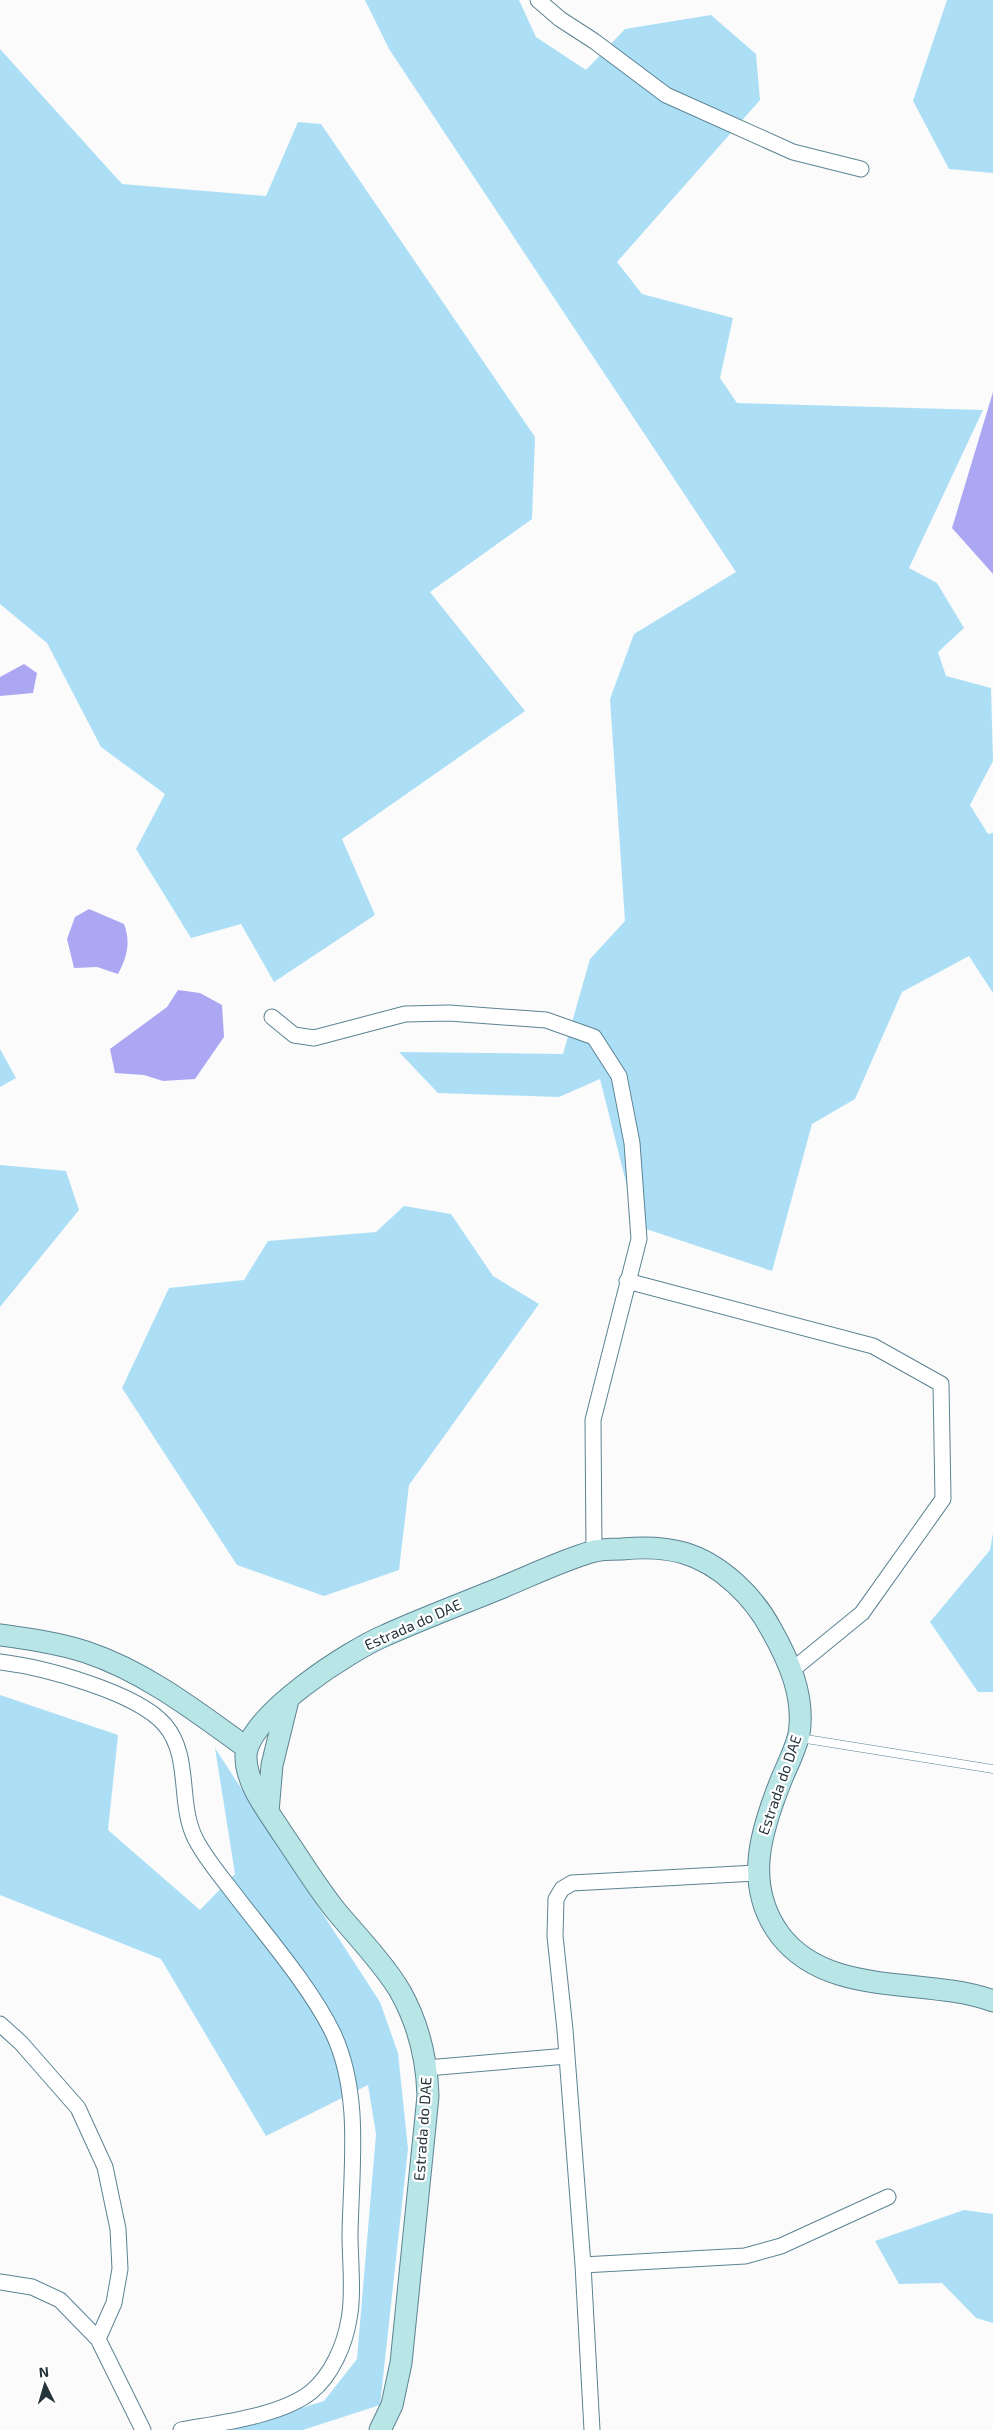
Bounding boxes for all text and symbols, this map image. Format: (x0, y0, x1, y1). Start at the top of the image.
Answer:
street label: Estrada do DAE (361, 1595, 464, 1654)
street label: Estrada do DAE (754, 1732, 805, 1837)
street label: Estrada do DAE (409, 2076, 435, 2182)
north arrow (20, 2360, 70, 2410)
text: N (38, 2363, 50, 2380)

